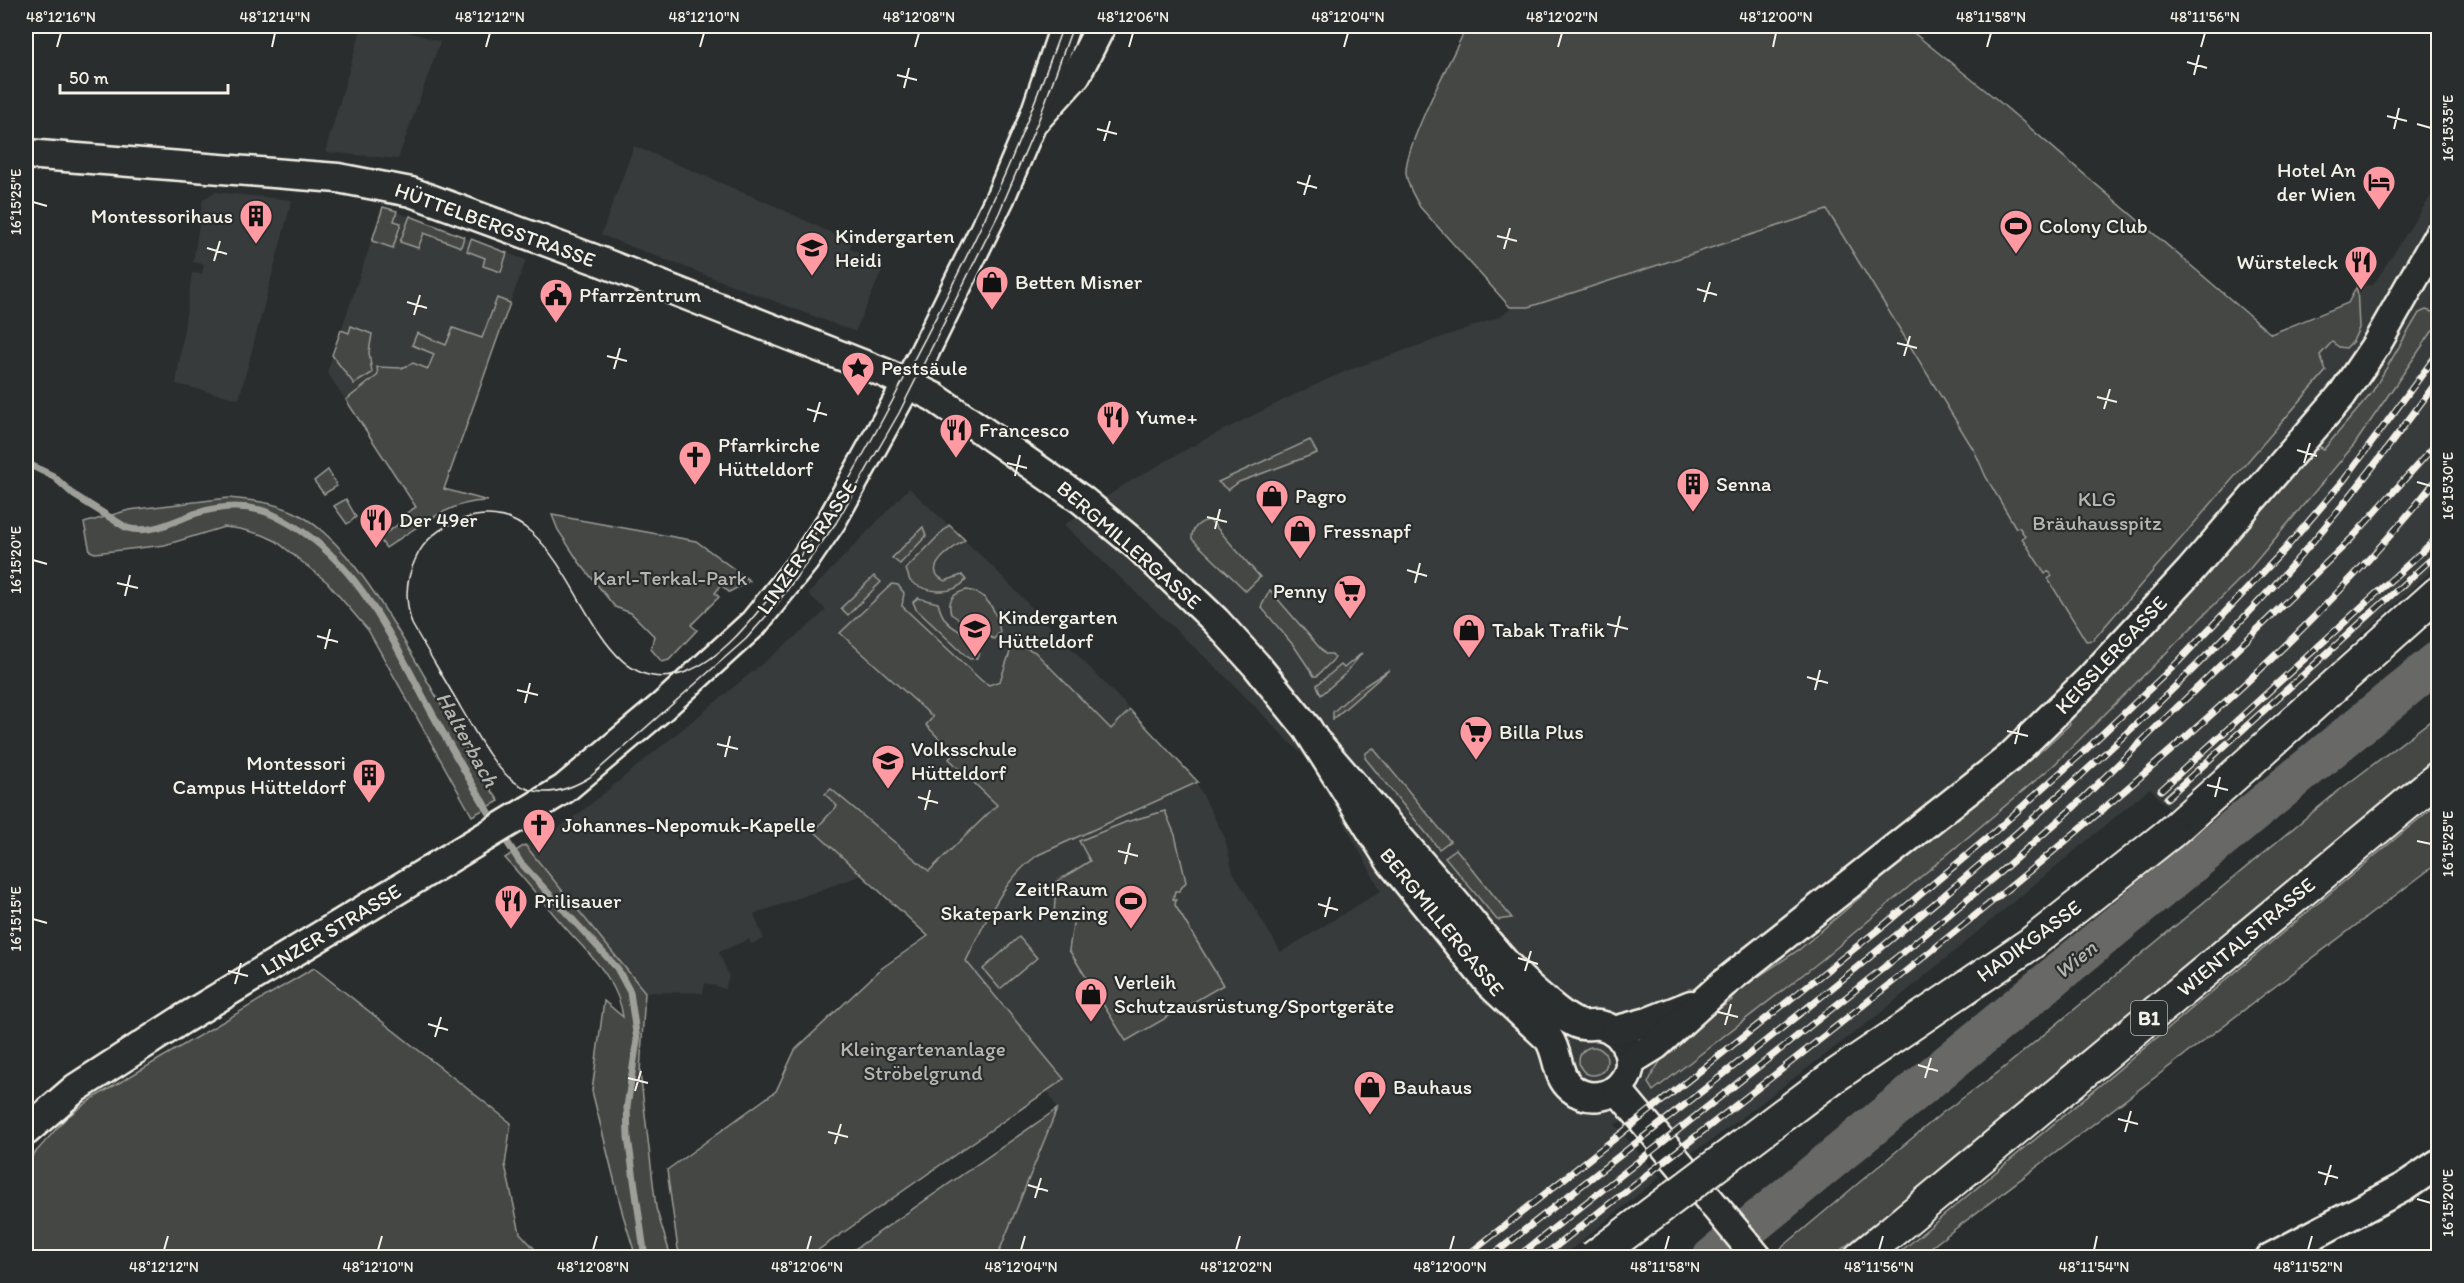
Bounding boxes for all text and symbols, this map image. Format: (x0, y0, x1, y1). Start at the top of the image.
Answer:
text: 48°12'16"N (26, 8, 96, 26)
text: 48°12'14"N (240, 8, 310, 26)
text: 48°12'12"N (455, 8, 525, 26)
text: 48°12'10"N (668, 8, 740, 26)
text: 48°12'08"N (883, 8, 955, 26)
text: 48°12'06"N (1097, 8, 1169, 26)
text: 48°12'04"N (1311, 8, 1385, 26)
text: 48°12'02"N (1526, 8, 1598, 26)
text: 48°12'00"N (1739, 8, 1813, 26)
text: 48°11'58"N (1956, 8, 2026, 26)
text: 48°11'56"N (2170, 8, 2240, 26)
scale bar (60, 57, 228, 95)
text: 50 m (69, 67, 109, 89)
text: 16°15'35"E (2439, 95, 2457, 161)
place label: Hotel An der Wien (2276, 157, 2356, 206)
hotel icon: Hotel An der Wien (2361, 164, 2397, 211)
text: 16°15'25"E (7, 169, 25, 235)
street label: HÜTTELBERGSTRASSE (391, 177, 599, 272)
building icon: Montessorihaus (238, 198, 274, 245)
place label: Montessorihaus (91, 203, 233, 228)
sports icon: Colony Club (1998, 208, 2034, 255)
place label: Colony Club (2039, 213, 2148, 238)
place label: Kindergarten Heidi (835, 223, 955, 272)
school or university icon: Kindergarten Heidi (794, 230, 830, 277)
restaurant icon: Würsteleck (2343, 244, 2379, 291)
place label: Würsteleck (2237, 249, 2338, 274)
shop icon: Betten Misner (974, 264, 1010, 311)
place label: Betten Misner (1015, 269, 1143, 294)
public building icon: Pfarrzentrum (538, 277, 574, 324)
place label: Pfarrzentrum (579, 282, 701, 307)
place icon: Pestsäule (840, 350, 876, 397)
place label: Pestsäule (881, 355, 968, 380)
restaurant icon: Yume+ (1095, 399, 1131, 446)
place label: Yume+ (1136, 404, 1198, 429)
restaurant icon: Francesco (938, 412, 974, 459)
place label: Francesco (979, 417, 1069, 442)
place label: Pfarrkirche Hütteldorf (718, 432, 820, 481)
church icon: Pfarrkirche Hütteldorf (677, 439, 713, 486)
text: 16°15'30"E (2439, 452, 2457, 520)
building icon: Senna (1675, 466, 1711, 513)
place label: Senna (1716, 471, 1771, 496)
street label: LINZER STRASSE (751, 475, 862, 619)
street label: BERGMILLERGASSE (1052, 475, 1207, 614)
shop icon: Pagro (1254, 478, 1290, 525)
place label: Pagro (1295, 483, 1347, 508)
park label: KLG Bräuhausspitz (2032, 486, 2162, 535)
restaurant icon: Der 49er (358, 502, 394, 549)
place label: Der 49er (399, 507, 478, 532)
shop icon: Fressnapf (1282, 513, 1318, 560)
place label: Fressnapf (1323, 518, 1411, 543)
text: 16°15'20"E (7, 526, 25, 594)
park label: Karl-Terkal-Park (593, 565, 748, 590)
supermarket icon: Penny (1332, 573, 1368, 620)
place label: Penny (1273, 578, 1327, 603)
street label: KEISSLERGASSE (2049, 590, 2172, 719)
place label: Kindergarten Hütteldorf (998, 604, 1118, 653)
school or university icon: Kindergarten Hütteldorf (957, 611, 993, 658)
shop icon: Tabak Trafik (1451, 612, 1487, 659)
place label: Tabak Trafik (1492, 617, 1605, 642)
water label: Halterbach (430, 687, 505, 792)
supermarket icon: Billa Plus (1458, 714, 1494, 761)
place label: Billa Plus (1499, 719, 1584, 744)
place label: Volksschule Hütteldorf (911, 736, 1017, 785)
school or university icon: Volksschule Hütteldorf (870, 743, 906, 790)
place label: Montessori Campus Hütteldorf (172, 750, 346, 799)
building icon: Montessori Campus Hütteldorf (351, 757, 387, 804)
church icon: Johannes-Nepomuk-Kapelle (521, 807, 557, 854)
text: 16°15'25"E (2439, 811, 2457, 877)
place label: Johannes-Nepomuk-Kapelle (562, 812, 816, 837)
street label: BERGMILLERGASSE (1375, 843, 1510, 1001)
street label: WIENTALSTRASSE (2172, 871, 2320, 1002)
place label: Zeit!Raum Skatepark Penzing (940, 876, 1108, 925)
street label: LINZER STRASSE (256, 878, 405, 981)
restaurant icon: Prilisauer (493, 883, 529, 930)
sports icon: Zeit!Raum Skatepark Penzing (1113, 883, 1149, 930)
text: 16°15'15"E (7, 886, 25, 952)
place label: Prilisauer (534, 888, 622, 913)
street label: HADIKGASSE (1971, 894, 2086, 987)
water label: Wien (2048, 934, 2103, 985)
place label: Verleih Schutzausrüstung/Sportgeräte (1114, 969, 1394, 1018)
shop icon: Verleih Schutzausrüstung/Sportgeräte (1073, 976, 1109, 1023)
road number: B1 (2131, 1001, 2167, 1035)
park label: Kleingartenanlage Ströbelgrund (840, 1036, 1006, 1085)
shop icon: Bauhaus (1352, 1069, 1388, 1116)
place label: Bauhaus (1393, 1074, 1472, 1099)
text: 16°15'20"E (2439, 1169, 2457, 1237)
text: 48°12'12"N (129, 1258, 199, 1276)
text: 48°12'10"N (342, 1258, 414, 1276)
text: 48°12'08"N (557, 1258, 629, 1276)
text: 48°12'06"N (771, 1258, 843, 1276)
text: 48°12'04"N (984, 1258, 1058, 1276)
text: 48°12'02"N (1200, 1258, 1272, 1276)
text: 48°12'00"N (1413, 1258, 1487, 1276)
text: 48°11'58"N (1630, 1258, 1700, 1276)
text: 48°11'56"N (1844, 1258, 1914, 1276)
text: 48°11'54"N (2059, 1258, 2129, 1276)
text: 48°11'52"N (2273, 1258, 2343, 1276)

